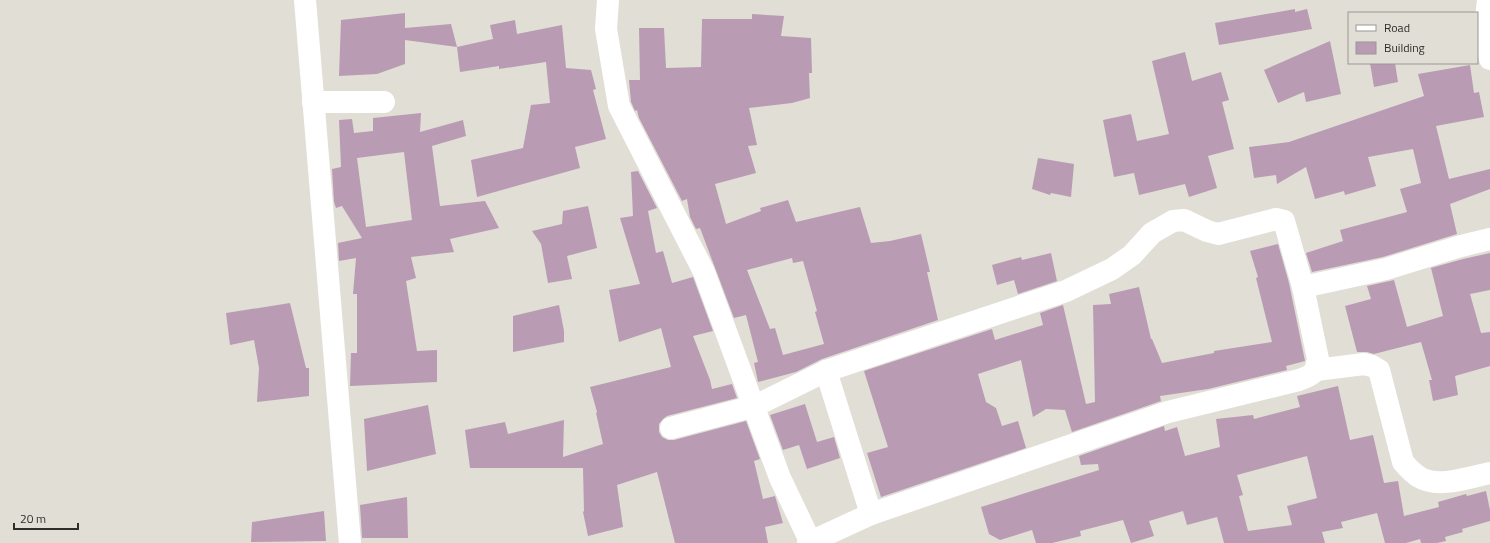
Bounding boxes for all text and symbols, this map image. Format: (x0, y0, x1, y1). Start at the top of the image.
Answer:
legend (1348, 12, 1478, 64)
text: Road (1384, 18, 1410, 37)
text: Building (1384, 38, 1425, 57)
scale bar (14, 505, 78, 531)
text: 20 m (20, 509, 46, 528)

